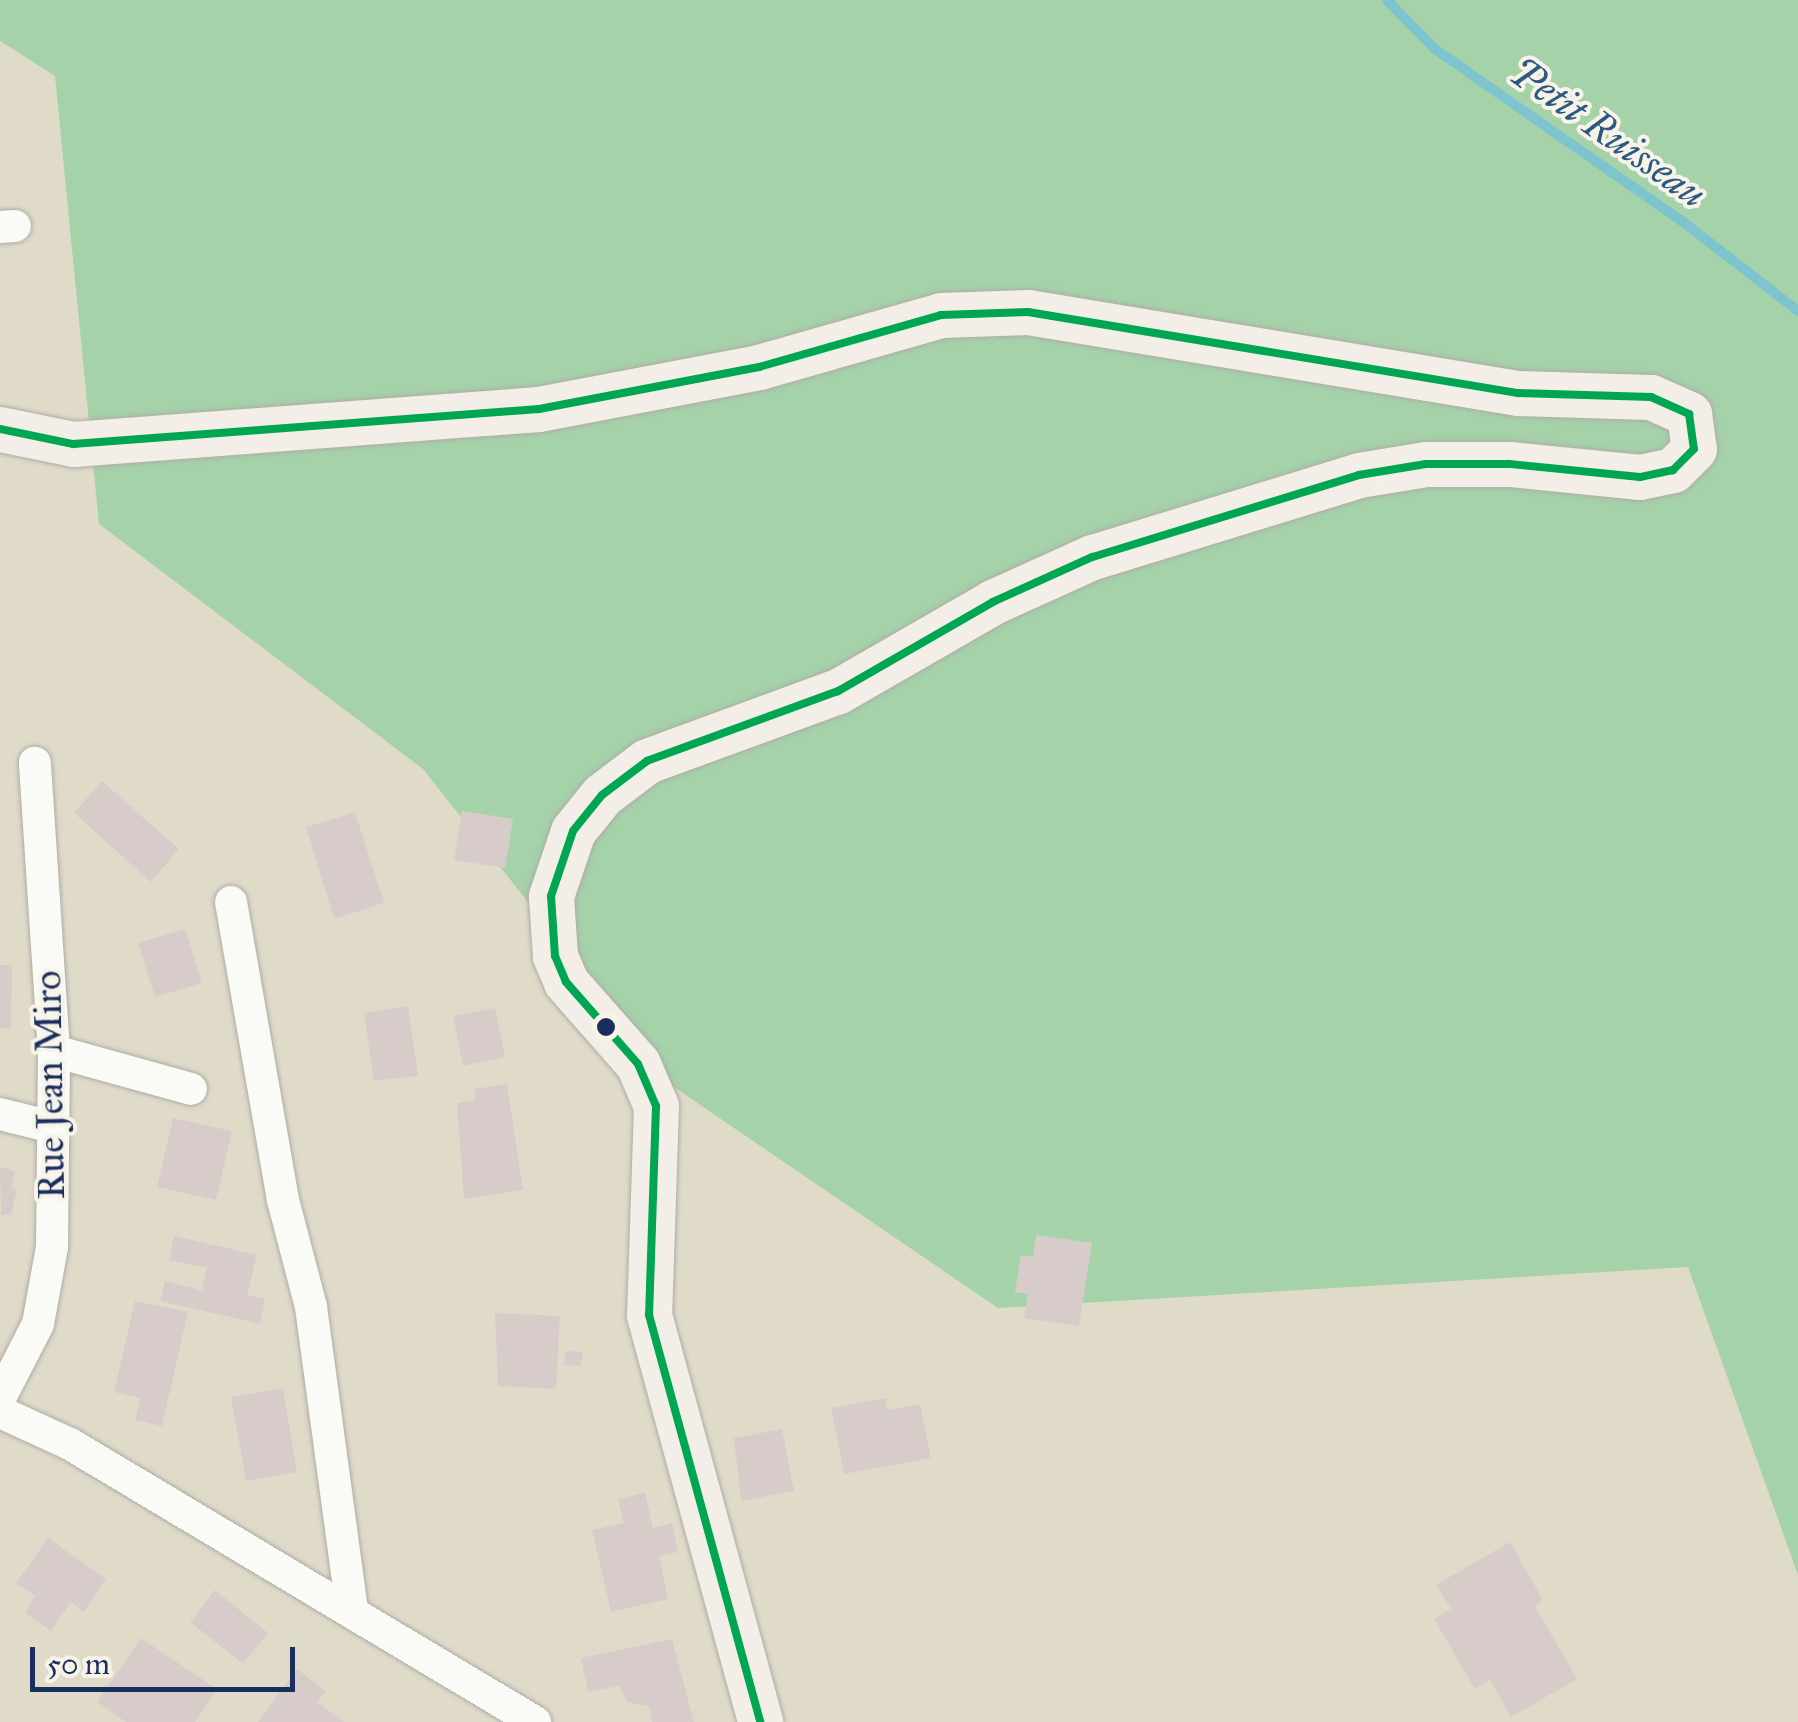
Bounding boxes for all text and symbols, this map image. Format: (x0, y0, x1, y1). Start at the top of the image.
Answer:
water label: Petit Ruisseau (1501, 48, 1715, 218)
street label: Rue Jean Miro (25, 970, 75, 1200)
unlabelled marker (596, 1017, 616, 1037)
scale bar (35, 1627, 300, 1689)
text: 50 m (47, 1646, 110, 1682)

